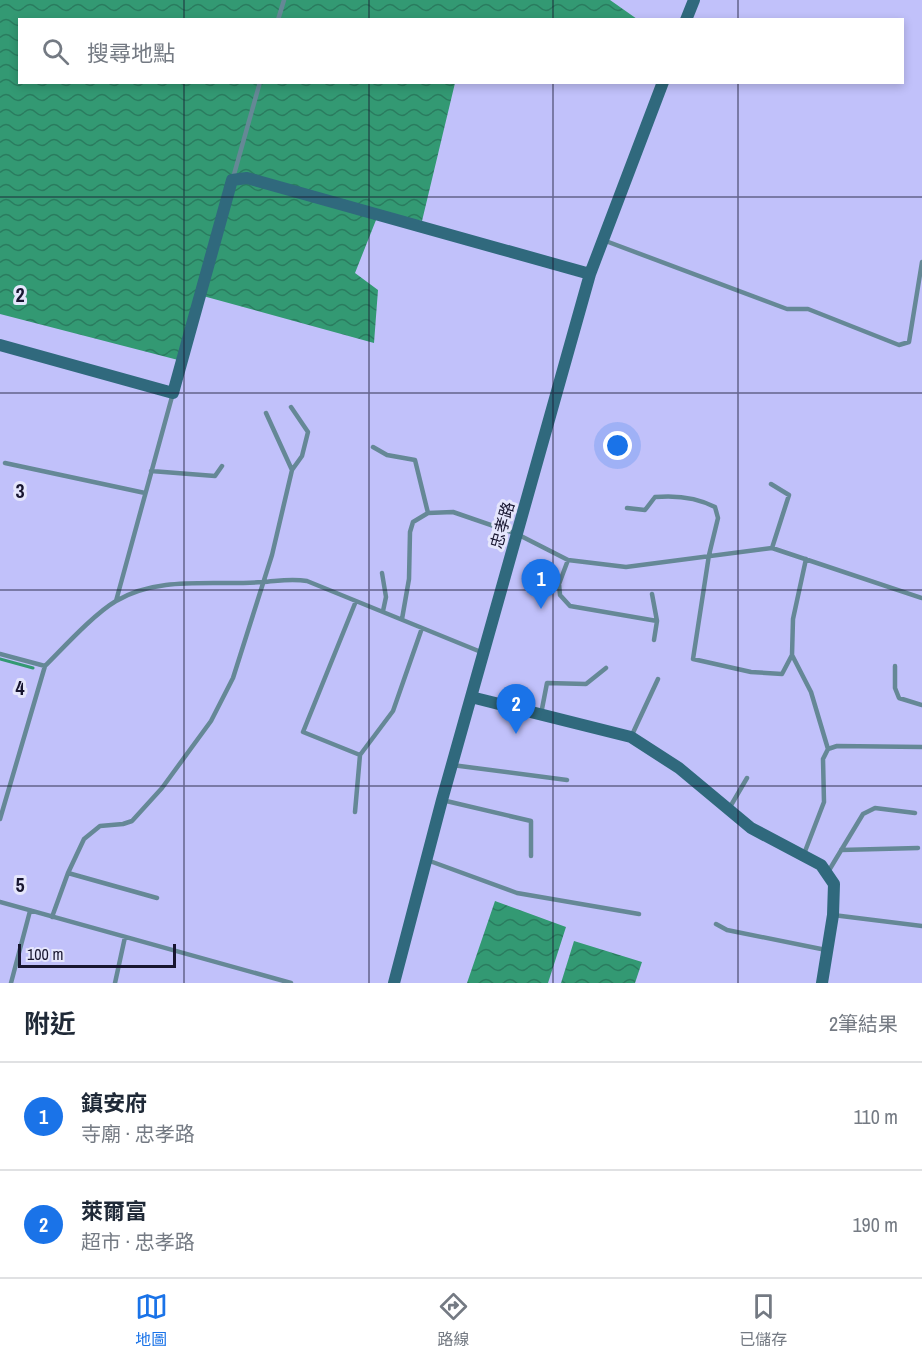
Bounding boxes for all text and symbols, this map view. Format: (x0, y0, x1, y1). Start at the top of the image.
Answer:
search box (18, 18, 904, 84)
icon: search (39, 35, 72, 68)
text: 搜尋地點 (87, 38, 175, 68)
text: 2 (15, 281, 25, 308)
your location (603, 431, 632, 460)
text: 3 (15, 477, 25, 504)
street label: 忠孝路 (485, 499, 519, 551)
pin: 1 (522, 560, 560, 609)
text: 4 (15, 674, 25, 701)
pin: 2 (496, 684, 536, 734)
text: 5 (15, 871, 25, 898)
scale bar (18, 941, 176, 968)
text: 100 m (27, 943, 63, 965)
text: 附近 (24, 1006, 76, 1041)
text: 2筆結果 (829, 1010, 898, 1037)
text: 鎮安府 (81, 1088, 147, 1118)
text: 1 (39, 1103, 48, 1130)
text: 110 m (854, 1103, 898, 1130)
text: 寺廟 · 忠孝路 (81, 1120, 195, 1147)
text: 萊爾富 (81, 1196, 147, 1226)
text: 2 (39, 1211, 48, 1238)
text: 190 m (852, 1211, 898, 1238)
text: 超市 · 忠孝路 (81, 1228, 195, 1255)
tab: 地圖 (135, 1290, 168, 1350)
tab: 路線 (437, 1290, 470, 1350)
tab: 已儲存 (739, 1290, 787, 1350)

